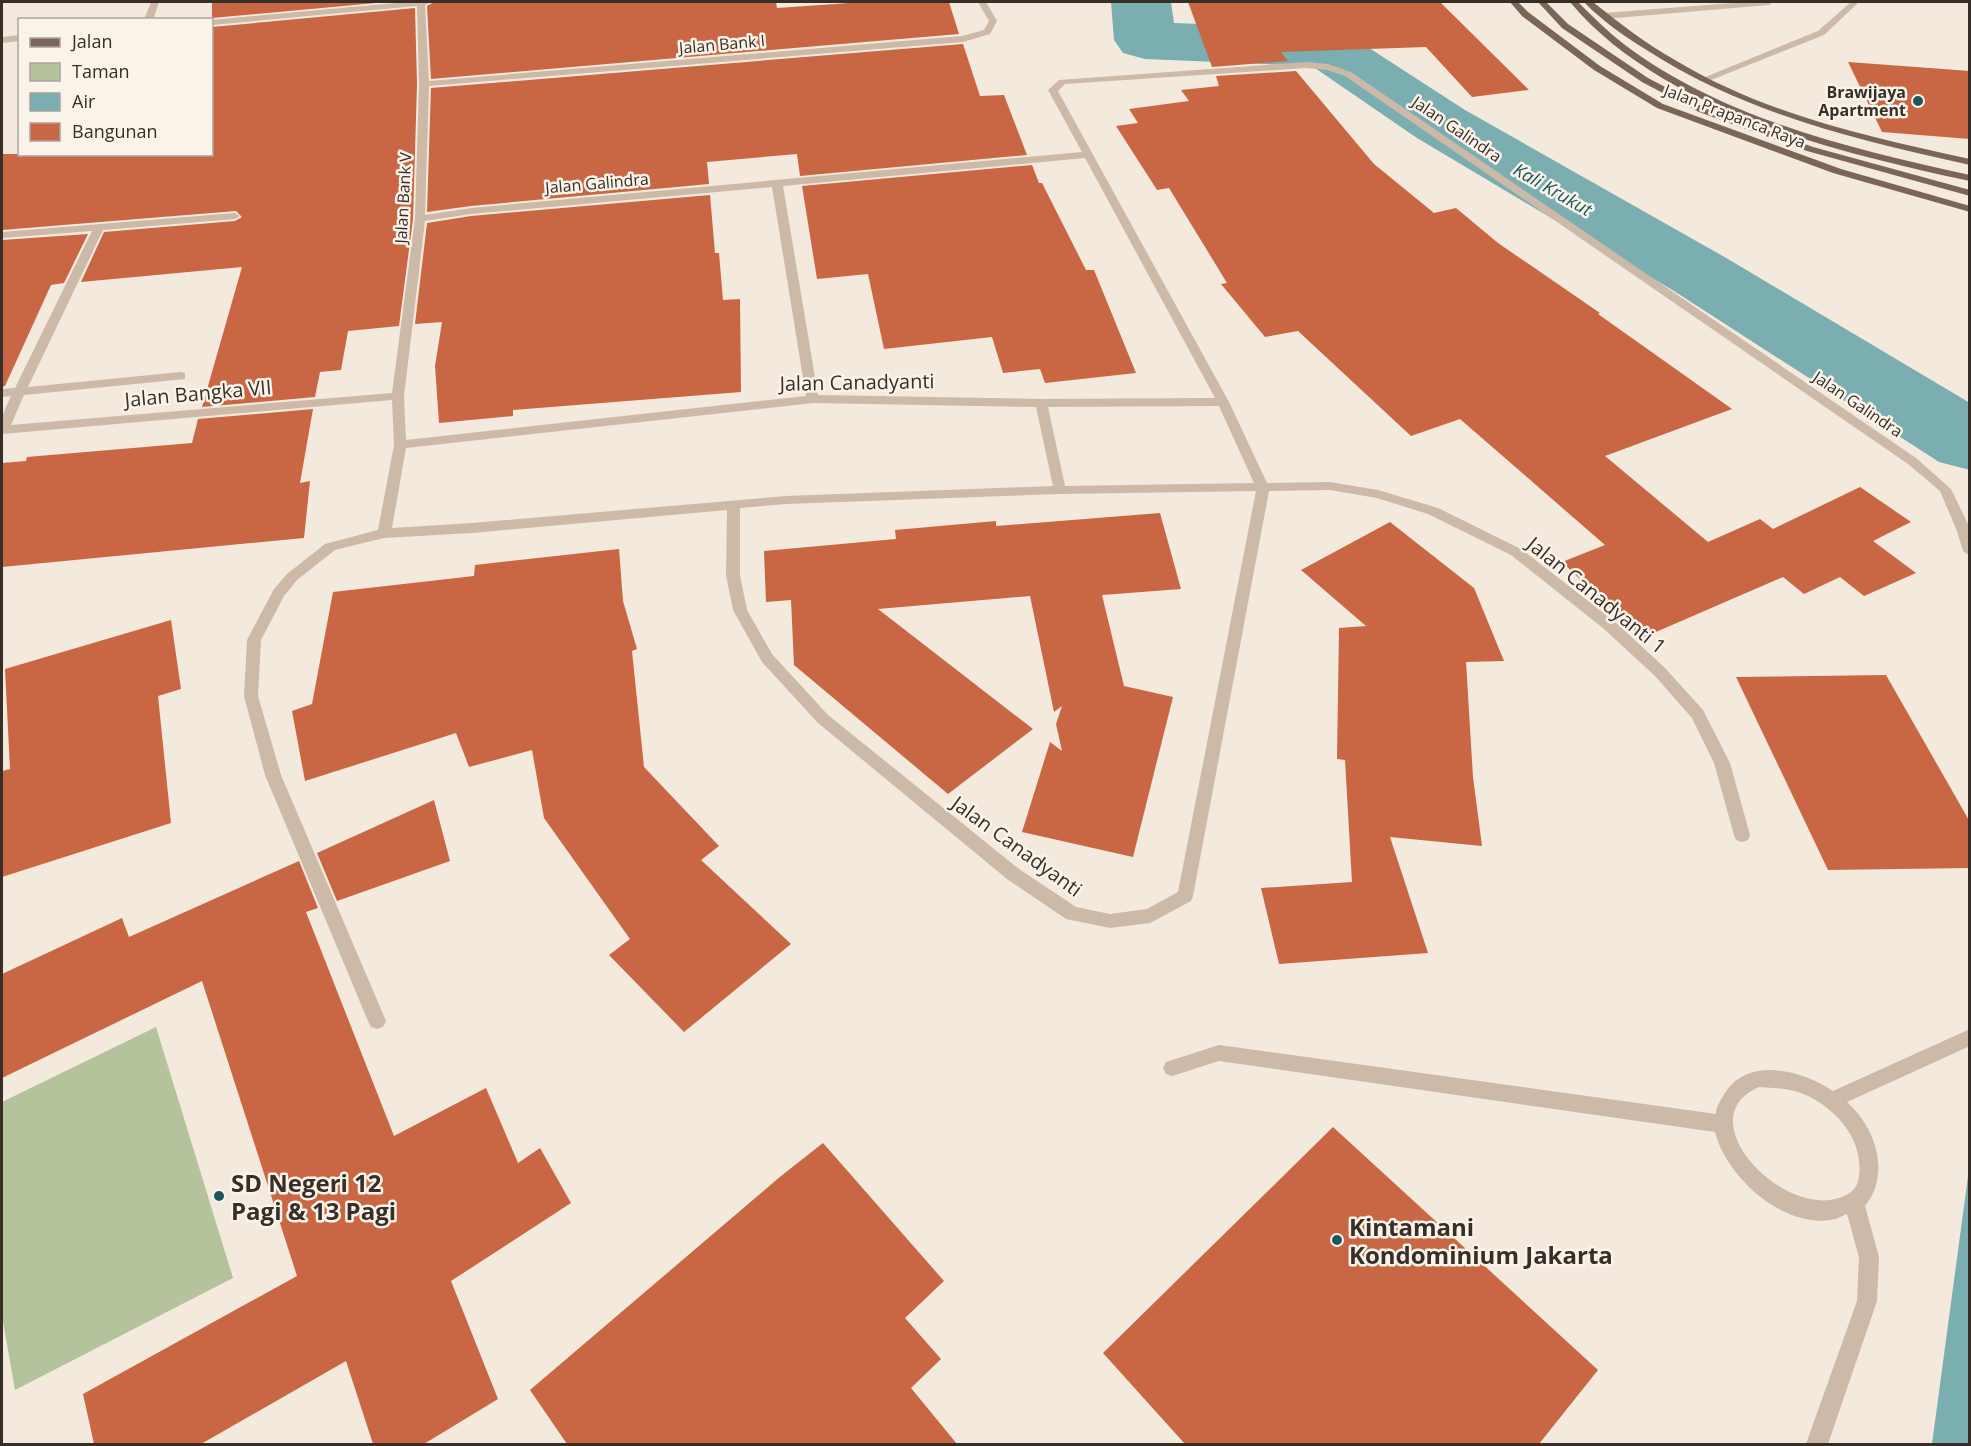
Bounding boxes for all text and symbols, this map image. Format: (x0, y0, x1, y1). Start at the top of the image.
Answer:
legend (18, 18, 213, 156)
text: Jalan (70, 29, 112, 53)
street label: Jalan Bank I (676, 29, 766, 59)
text: Taman (72, 59, 130, 83)
street label: Jalan Prapanca Raya (1659, 78, 1809, 153)
place label: Brawijaya Apartment (1818, 81, 1906, 121)
text: Air (72, 89, 96, 113)
street label: Jalan Galindra (1406, 90, 1506, 167)
marker: Brawijaya Apartment (1911, 94, 1925, 108)
text: Bangunan (72, 119, 158, 143)
street label: Jalan Bank V (390, 151, 416, 246)
water label: Kali Krukut (1509, 157, 1597, 222)
street label: Jalan Galindra (542, 168, 650, 199)
street label: Jalan Galindra (1807, 365, 1907, 442)
street label: Jalan Canadyanti (777, 367, 935, 397)
street label: Jalan Bangka VII (122, 373, 272, 413)
street label: Jalan Canadyanti 1 (1520, 529, 1672, 659)
street label: Jalan Canadyanti (945, 788, 1088, 902)
place label: SD Negeri 12 Pagi & 13 Pagi (231, 1166, 396, 1227)
marker: SD Negeri 12 Pagi & 13 Pagi (212, 1189, 226, 1203)
place label: Kintamani Kondominium Jakarta (1349, 1210, 1613, 1271)
marker: Kintamani Kondominium Jakarta (1330, 1233, 1344, 1247)

